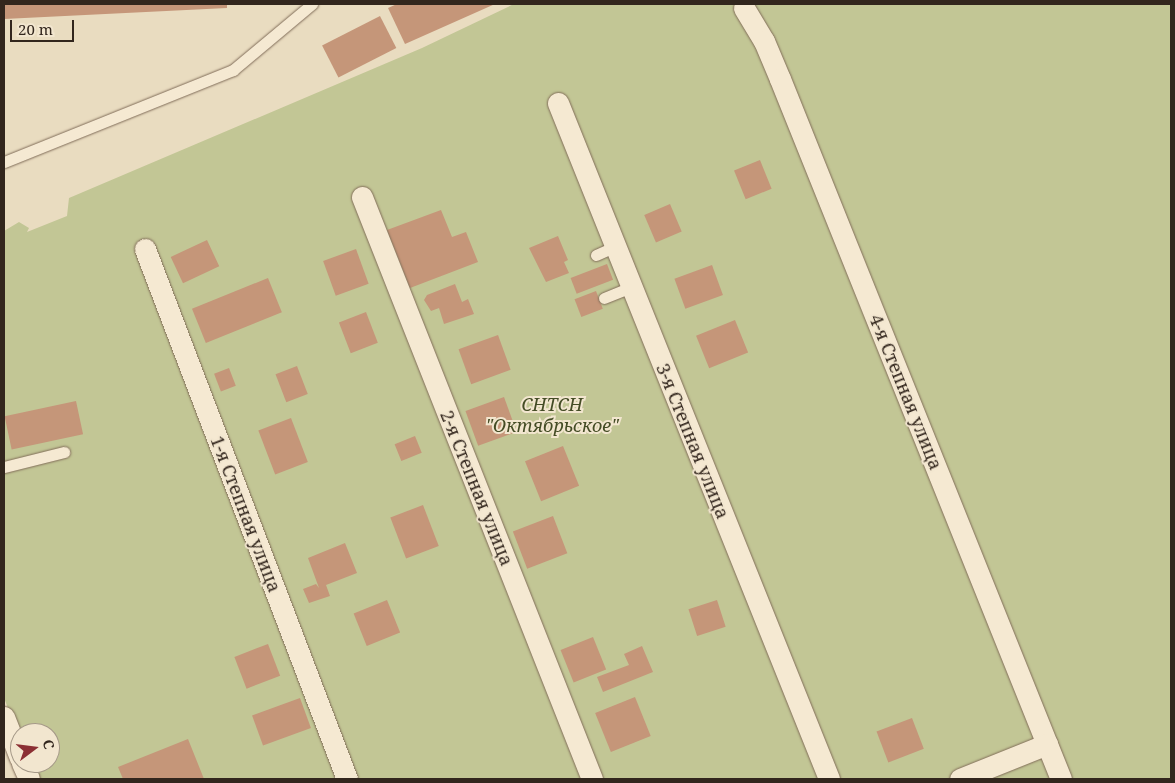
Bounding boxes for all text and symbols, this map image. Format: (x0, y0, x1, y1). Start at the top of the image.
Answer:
scale bar (12, 10, 76, 42)
text: 20 m (18, 19, 53, 39)
street label: 4-я Степная улица (865, 311, 947, 473)
street label: 3-я Степная улица (652, 360, 734, 522)
park label: СНТСН "Октябрьское" (485, 394, 619, 436)
street label: 2-я Степная улица (436, 407, 518, 569)
street label: 1-я Степная улица (206, 433, 286, 595)
north arrow (10, 723, 60, 773)
text: С (39, 737, 59, 751)

